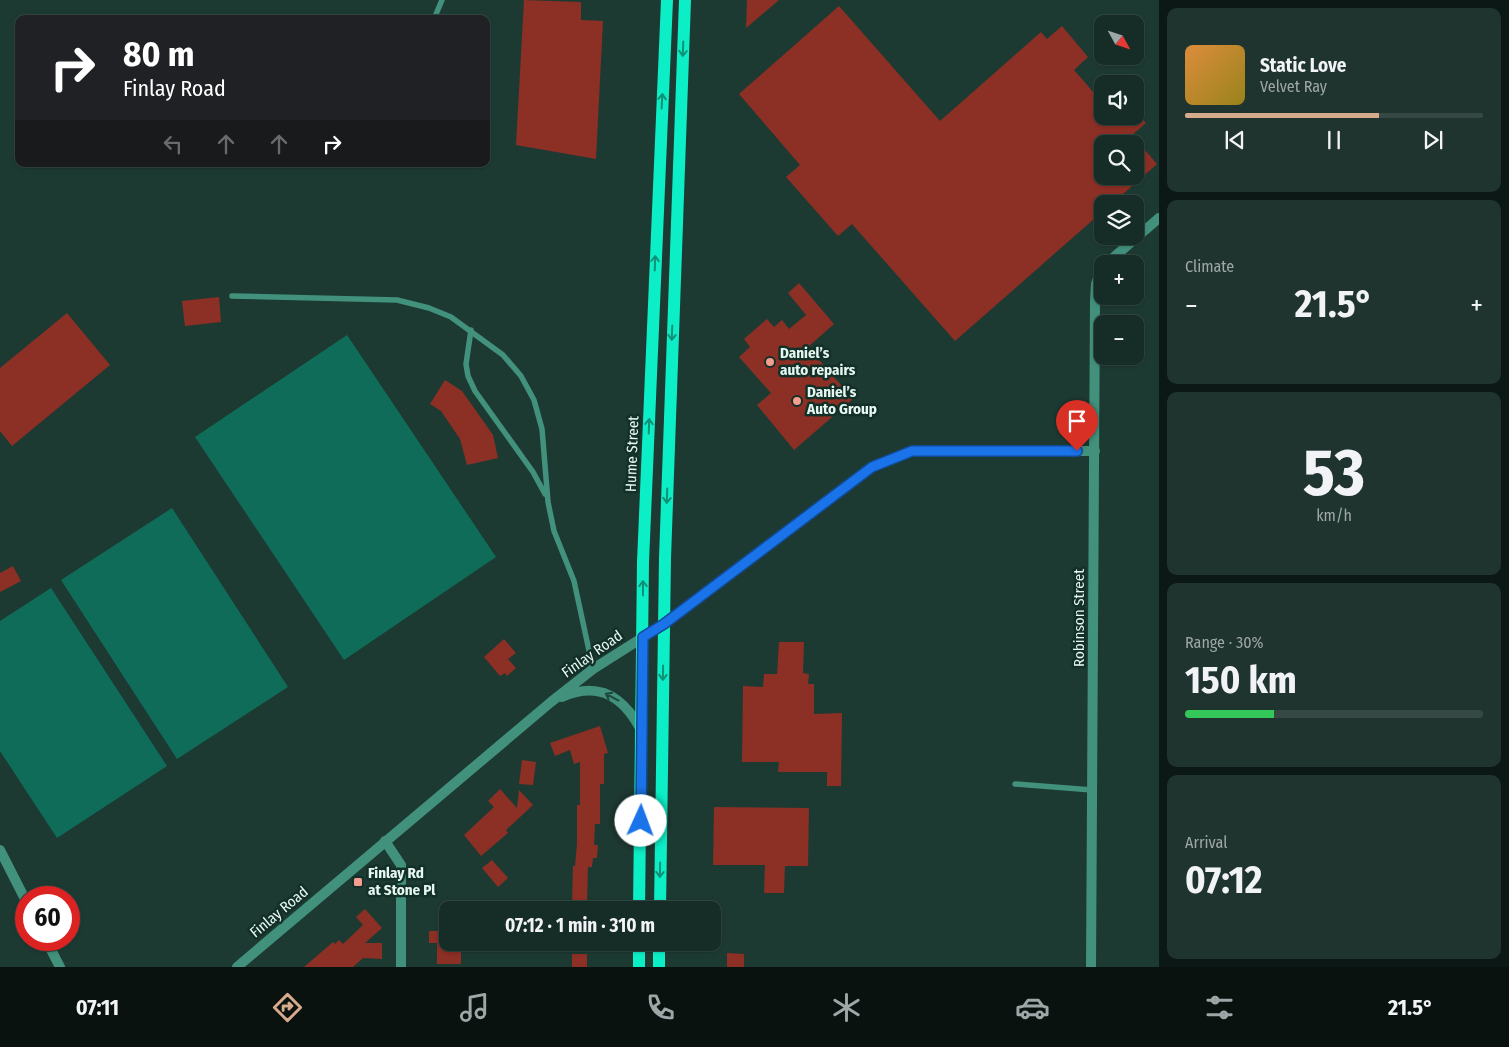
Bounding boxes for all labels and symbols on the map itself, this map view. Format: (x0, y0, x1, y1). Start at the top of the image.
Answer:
north arrow (1094, 15, 1144, 65)
one-way arrow (679, 40, 688, 56)
one-way arrow (658, 93, 667, 109)
one-way arrow (651, 256, 660, 272)
one-way arrow (668, 325, 677, 341)
place label: Daniel’s auto repairs (780, 344, 856, 379)
marker: Daniel’s auto repairs (764, 356, 776, 368)
place label: Daniel’s Auto Group (806, 383, 877, 418)
marker: Daniel’s Auto Group (791, 395, 803, 407)
pin (1056, 400, 1098, 451)
street label: Hume Street (622, 415, 642, 492)
one-way arrow (644, 418, 654, 434)
one-way arrow (662, 488, 672, 504)
street label: Robinson Street (1070, 569, 1088, 667)
one-way arrow (638, 581, 648, 597)
street label: Finlay Road (558, 627, 626, 681)
one-way arrow (659, 664, 668, 680)
one-way arrow (605, 692, 620, 701)
position arrow (614, 794, 666, 846)
one-way arrow (655, 862, 665, 878)
place label: Finlay Rd at Stone Pl (368, 864, 436, 899)
marker: Finlay Rd at Stone Pl (352, 876, 364, 888)
street label: Finlay Road (246, 883, 312, 941)
speed limit sign: 60 (15, 886, 80, 951)

